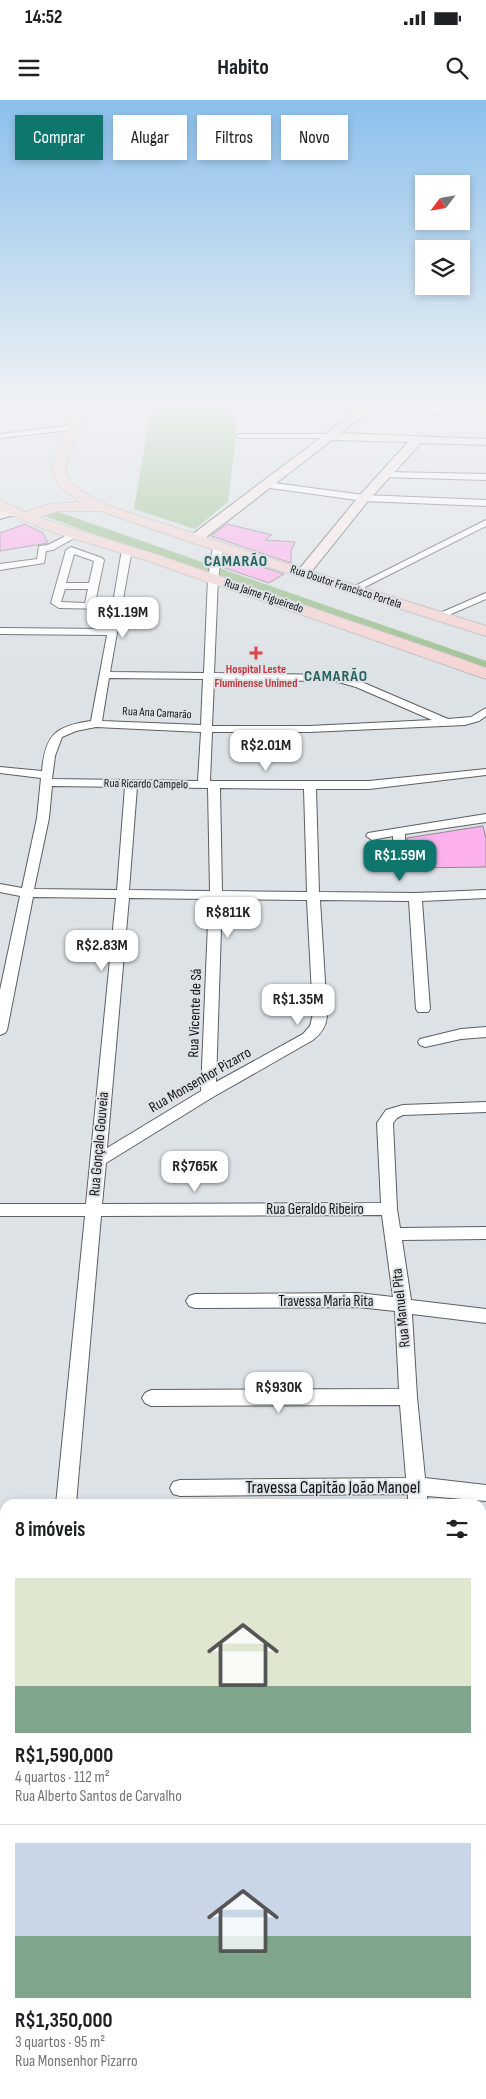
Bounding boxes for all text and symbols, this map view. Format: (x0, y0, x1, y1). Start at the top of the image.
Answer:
text: 14:52 (25, 6, 62, 29)
icon: menu (15, 54, 43, 82)
text: Habito (217, 54, 269, 81)
icon: search (443, 54, 471, 82)
chip: Comprar (15, 115, 103, 160)
chip: Alugar (113, 115, 187, 160)
chip: Filtros (197, 115, 271, 160)
chip: Novo (281, 115, 348, 160)
north arrow (415, 175, 470, 230)
map controls (415, 175, 470, 295)
button: layers (415, 240, 470, 295)
district label: CAMARÃO (204, 552, 268, 571)
street label: Rua Doutor Francisco Portela (288, 562, 404, 612)
street label: Rua Jaime Figueiredo (222, 575, 306, 617)
pin: R$1.19M (77, 596, 169, 639)
text: R$1.19M (98, 603, 148, 622)
marker: Hospital Leste Fluminense Unimed (249, 646, 263, 660)
place label: Hospital Leste Fluminense Unimed (215, 662, 297, 691)
district label: CAMARÃO (304, 667, 368, 686)
street label: Rua Ana Camarão (122, 704, 192, 722)
pin: R$2.01M (220, 730, 312, 772)
text: R$2.01M (241, 736, 291, 755)
street label: Rua Ricardo Campelo (104, 776, 188, 792)
pin: R$1.59M (354, 840, 446, 882)
text: R$1.59M (374, 846, 426, 865)
pin: R$811K (187, 896, 269, 939)
text: R$811K (206, 903, 250, 922)
pin: R$2.83M (56, 930, 148, 972)
text: R$2.83M (76, 936, 128, 955)
street label: Rua Vicente de Sá (184, 968, 206, 1058)
pin: R$1.35M (252, 984, 344, 1026)
text: R$1.35M (273, 990, 323, 1009)
street label: Rua Monsenhor Pizarro (145, 1043, 255, 1117)
street label: Rua Gonçalo Gouveia (85, 1091, 113, 1197)
pin: R$765K (154, 1150, 236, 1193)
text: R$765K (172, 1157, 218, 1176)
street label: Rua Geraldo Ribeiro (266, 1200, 364, 1219)
street label: Rua Manuel Pita (387, 1267, 415, 1348)
street label: Travessa Maria Rita (278, 1292, 374, 1311)
pin: R$930K (238, 1372, 320, 1414)
text: R$930K (256, 1378, 302, 1397)
street label: Travessa Capitão João Manoel (246, 1477, 420, 1498)
icon: filters (443, 1515, 471, 1543)
text: 8 imóveis (15, 1517, 85, 1542)
icon: home (198, 1610, 288, 1700)
text: R$1,590,000 (15, 1743, 113, 1768)
text: 4 quartos · 112 m² (15, 1768, 110, 1787)
text: Rua Alberto Santos de Carvalho (15, 1787, 182, 1806)
icon: home (198, 1876, 288, 1966)
text: R$1,350,000 (15, 2008, 112, 2033)
text: 3 quartos · 95 m² (15, 2033, 105, 2052)
text: Rua Monsenhor Pizarro (15, 2052, 138, 2071)

